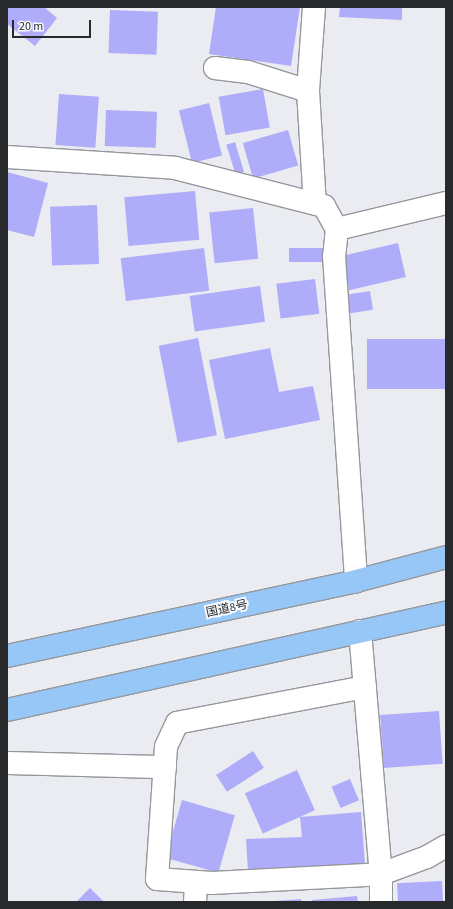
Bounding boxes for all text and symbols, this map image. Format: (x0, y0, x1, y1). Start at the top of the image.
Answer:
scale bar (14, 12, 93, 38)
text: 20 m (19, 18, 43, 35)
street label: 国道8号 (205, 598, 249, 620)

